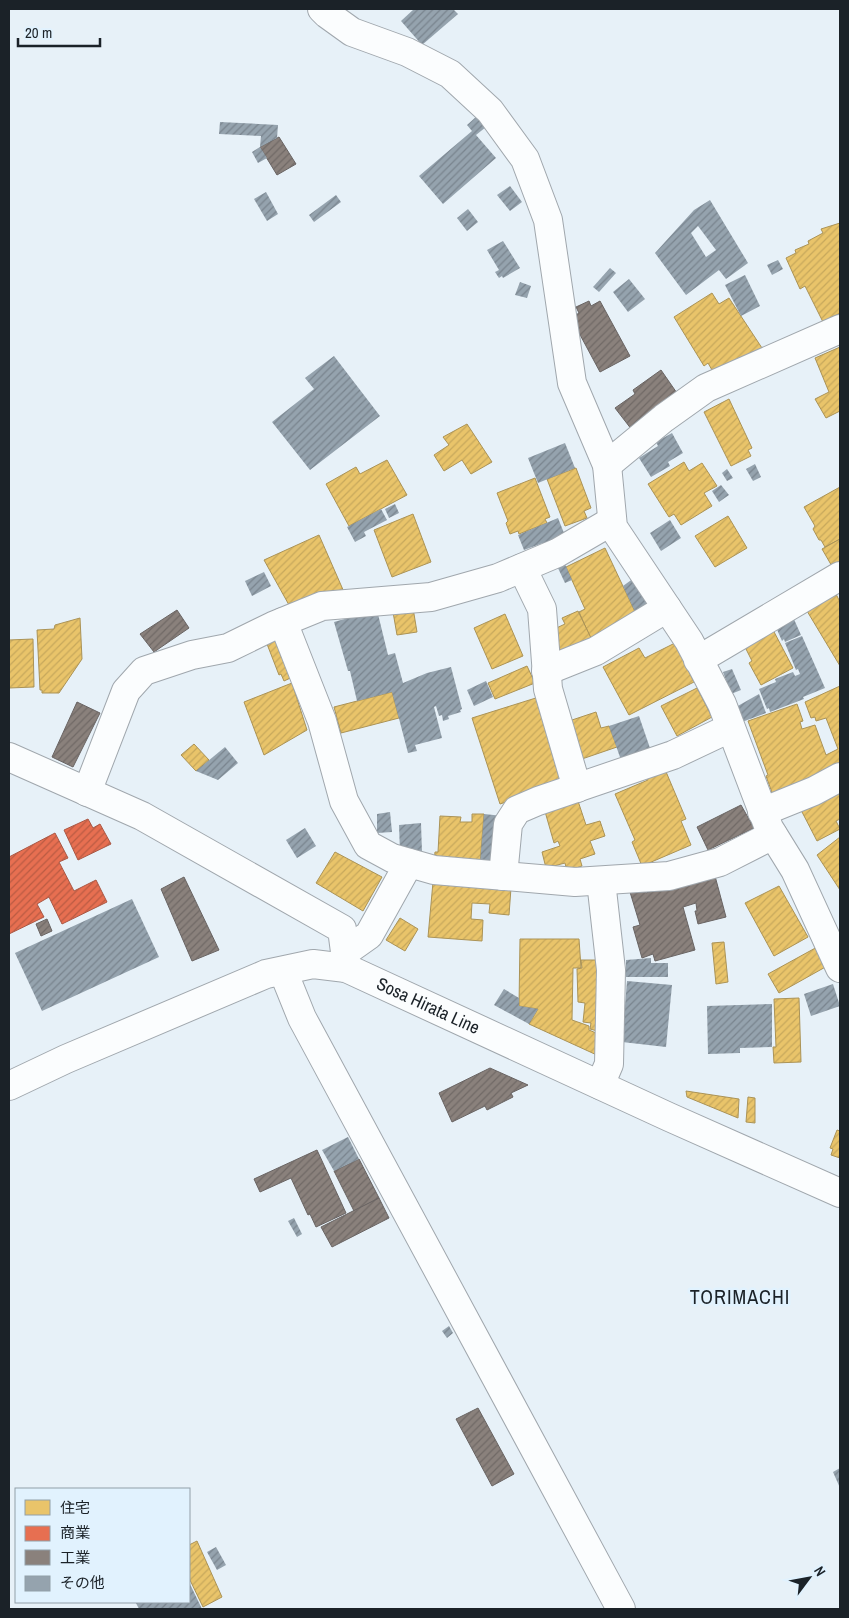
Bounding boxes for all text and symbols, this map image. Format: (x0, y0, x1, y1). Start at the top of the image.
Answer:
scale bar (18, 15, 100, 47)
text: 20 m (25, 22, 52, 43)
street label: Sosa Hirata Line (373, 971, 484, 1040)
district label: TORIMACHI (690, 1283, 790, 1310)
legend (15, 1488, 190, 1603)
text: 住宅 (60, 1497, 90, 1518)
text: 商業 (60, 1522, 90, 1543)
text: 工業 (60, 1547, 90, 1568)
north arrow (784, 1553, 834, 1603)
text: N (810, 1563, 830, 1579)
text: その他 (60, 1572, 105, 1593)

